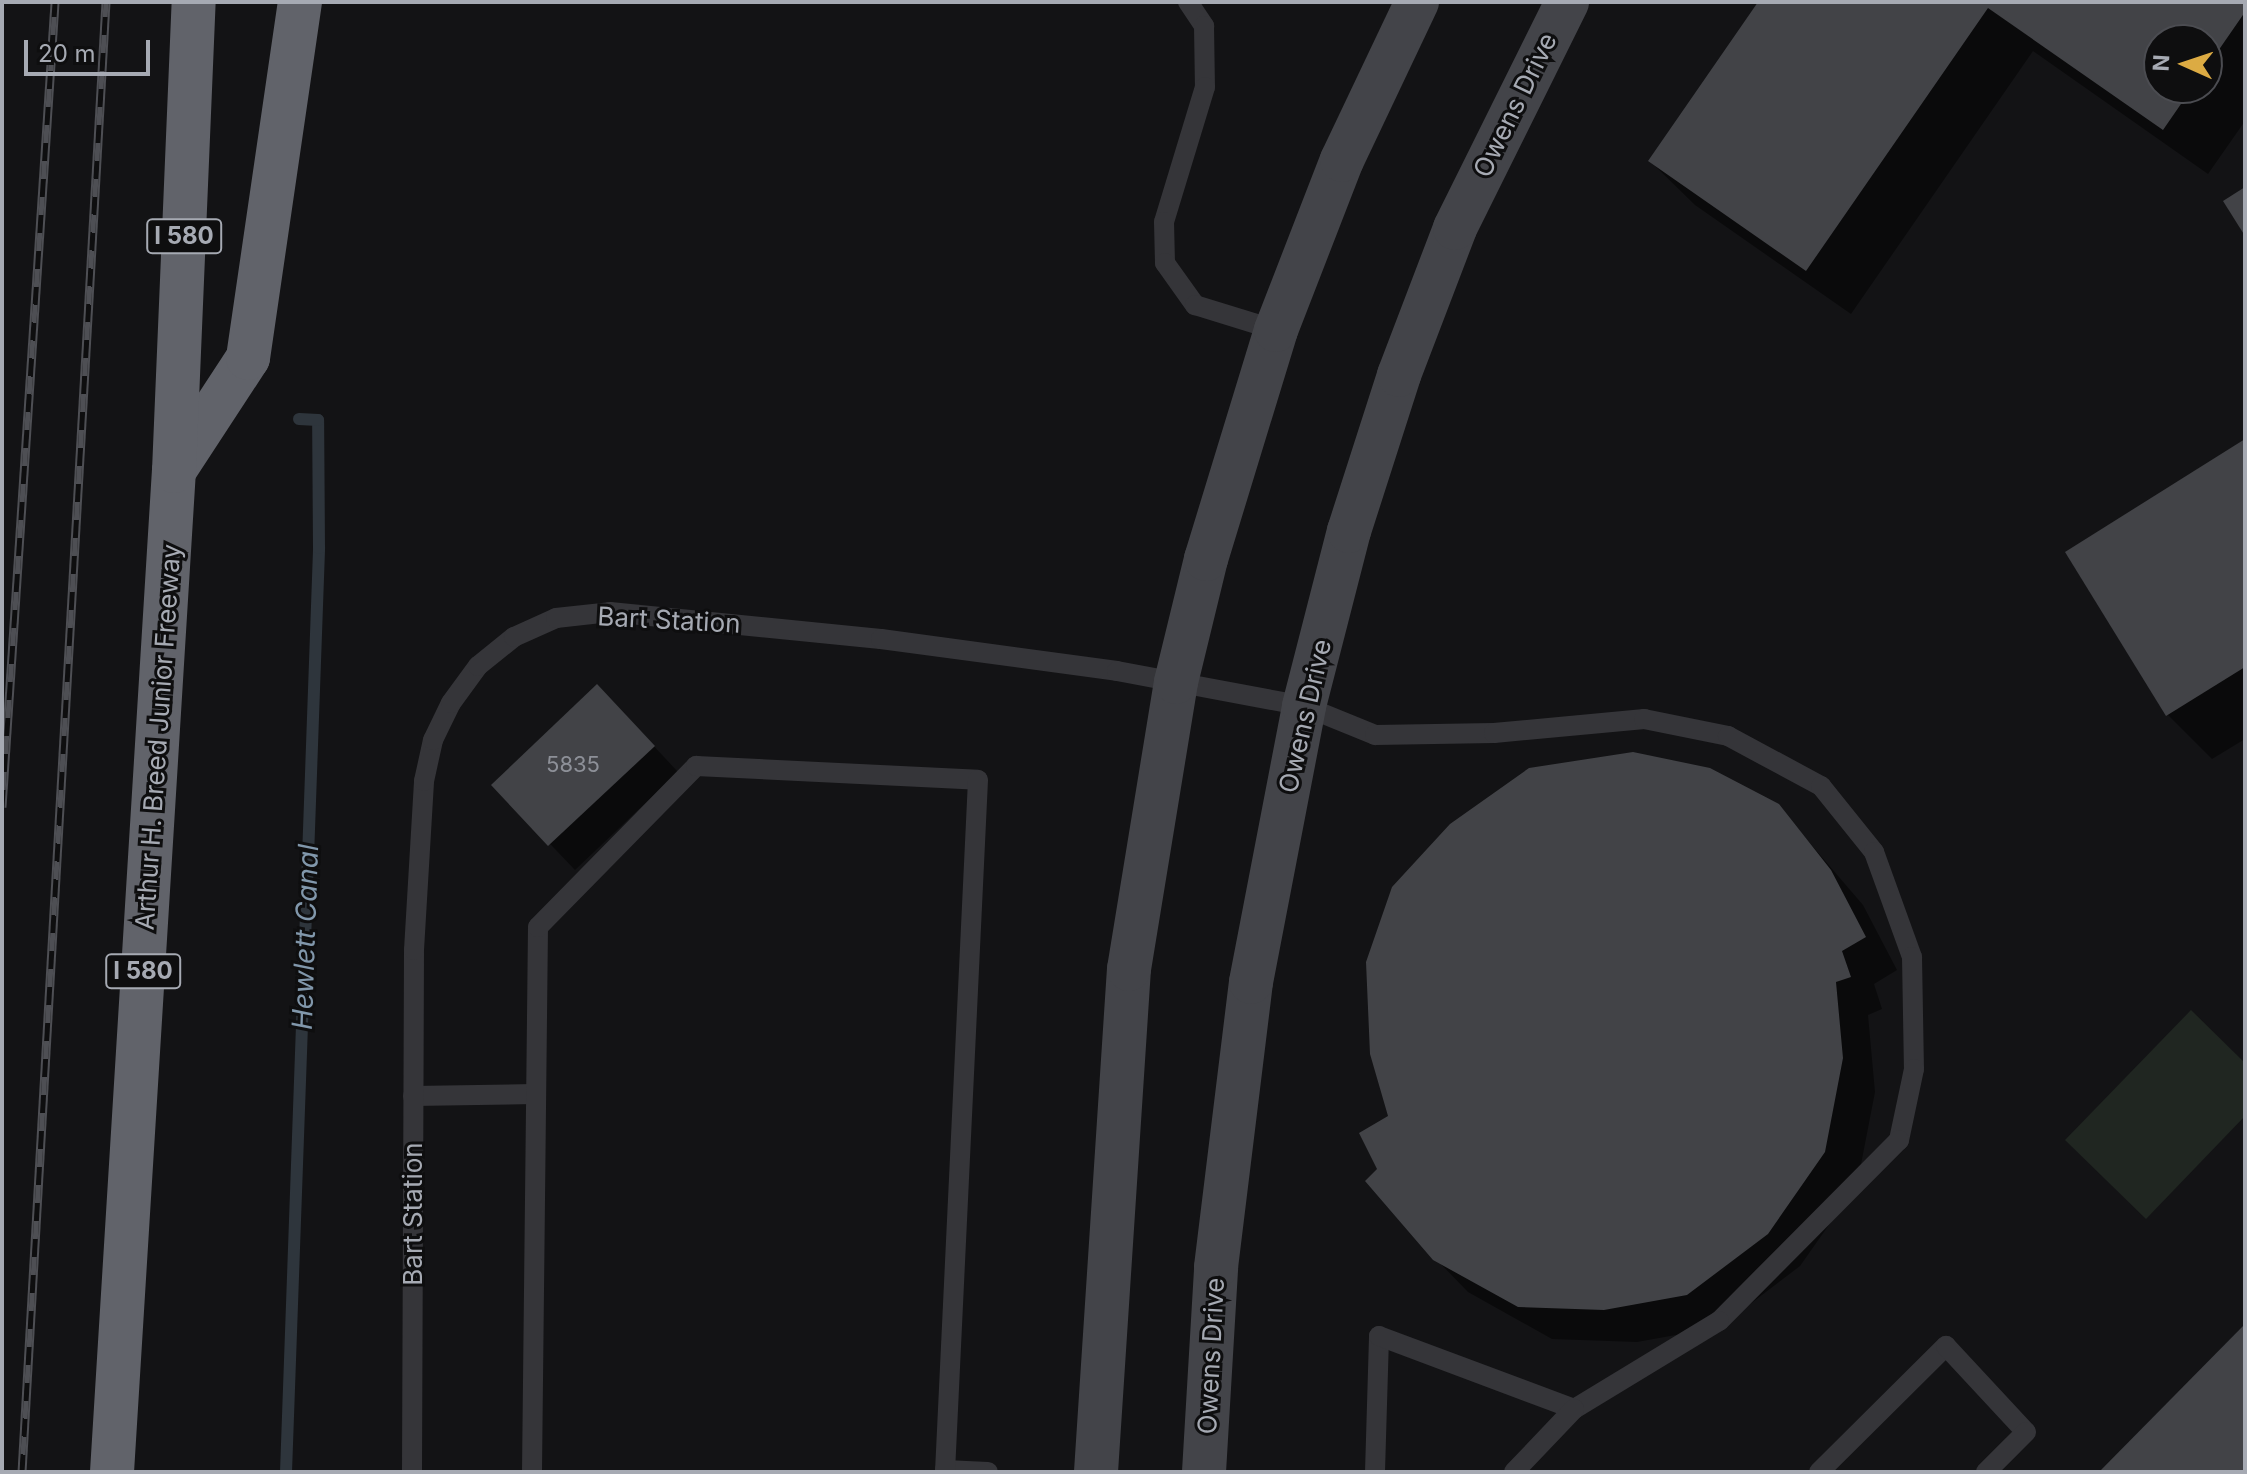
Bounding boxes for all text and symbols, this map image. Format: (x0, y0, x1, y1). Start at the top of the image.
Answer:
scale bar (28, 24, 154, 74)
north arrow (2143, 24, 2223, 104)
street label: Owens Drive (1467, 28, 1563, 182)
text: 20 m (38, 39, 96, 68)
text: N (2148, 54, 2174, 72)
road number: I 580 (146, 216, 222, 256)
street label: Arthur H. Breed Junior Freeway (129, 543, 187, 931)
street label: Bart Station (597, 601, 741, 639)
street label: Owens Drive (1272, 636, 1338, 796)
house number: 5835 (546, 752, 600, 778)
water label: Hewlett Canal (285, 843, 325, 1031)
road number: I 580 (105, 951, 181, 991)
street label: Bart Station (397, 1142, 429, 1286)
street label: Owens Drive (1191, 1277, 1231, 1435)

